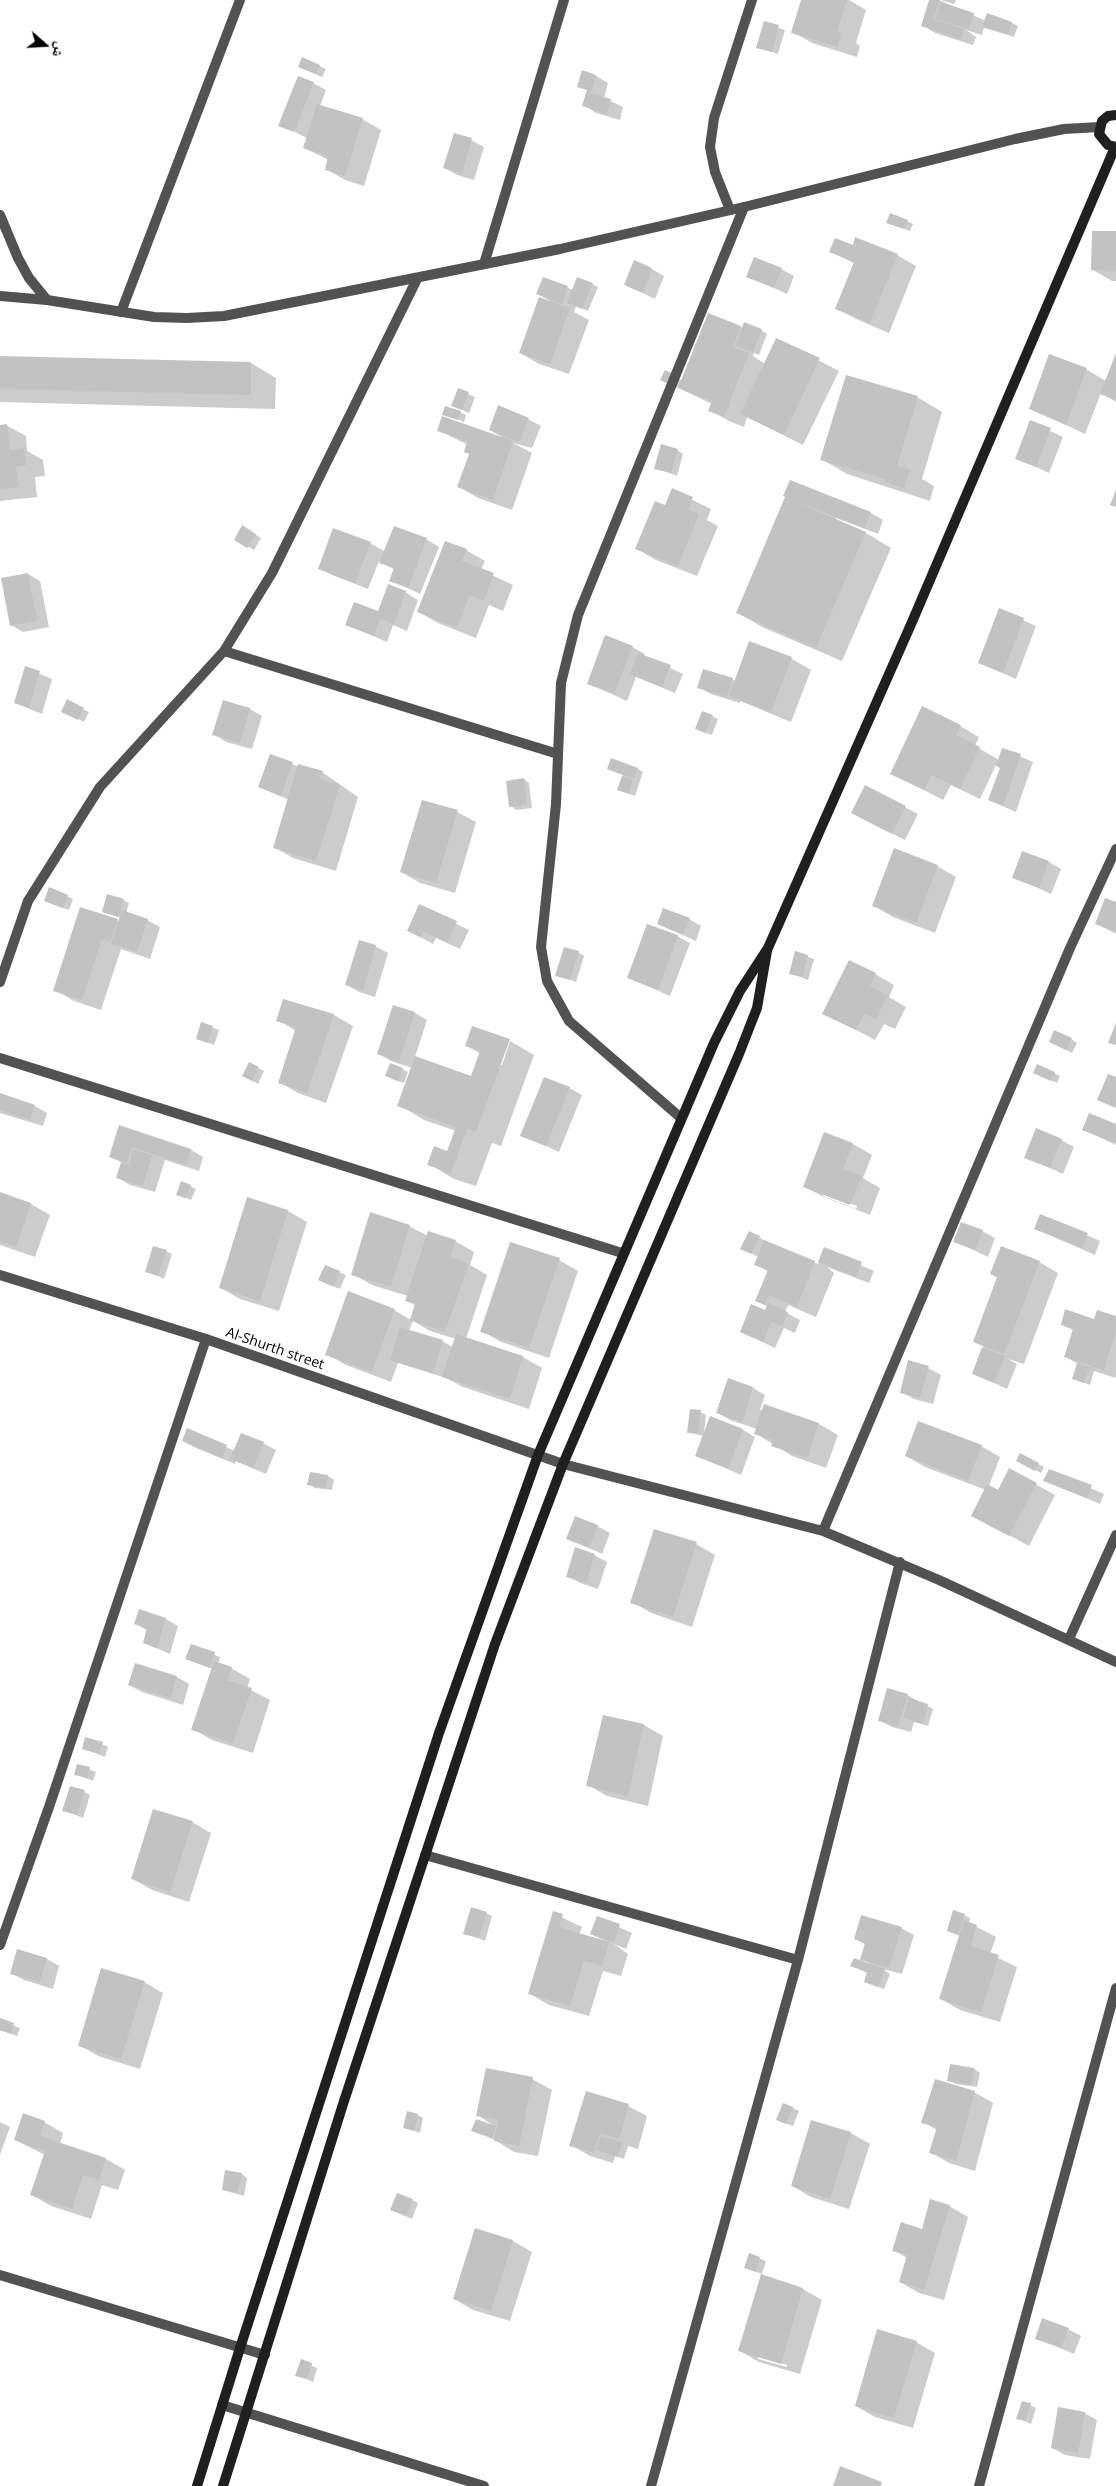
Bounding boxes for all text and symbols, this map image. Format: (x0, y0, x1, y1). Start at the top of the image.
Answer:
north arrow (20, 20, 70, 70)
text: ش (48, 40, 71, 60)
street label: Al-Shurth street (224, 1324, 326, 1374)

